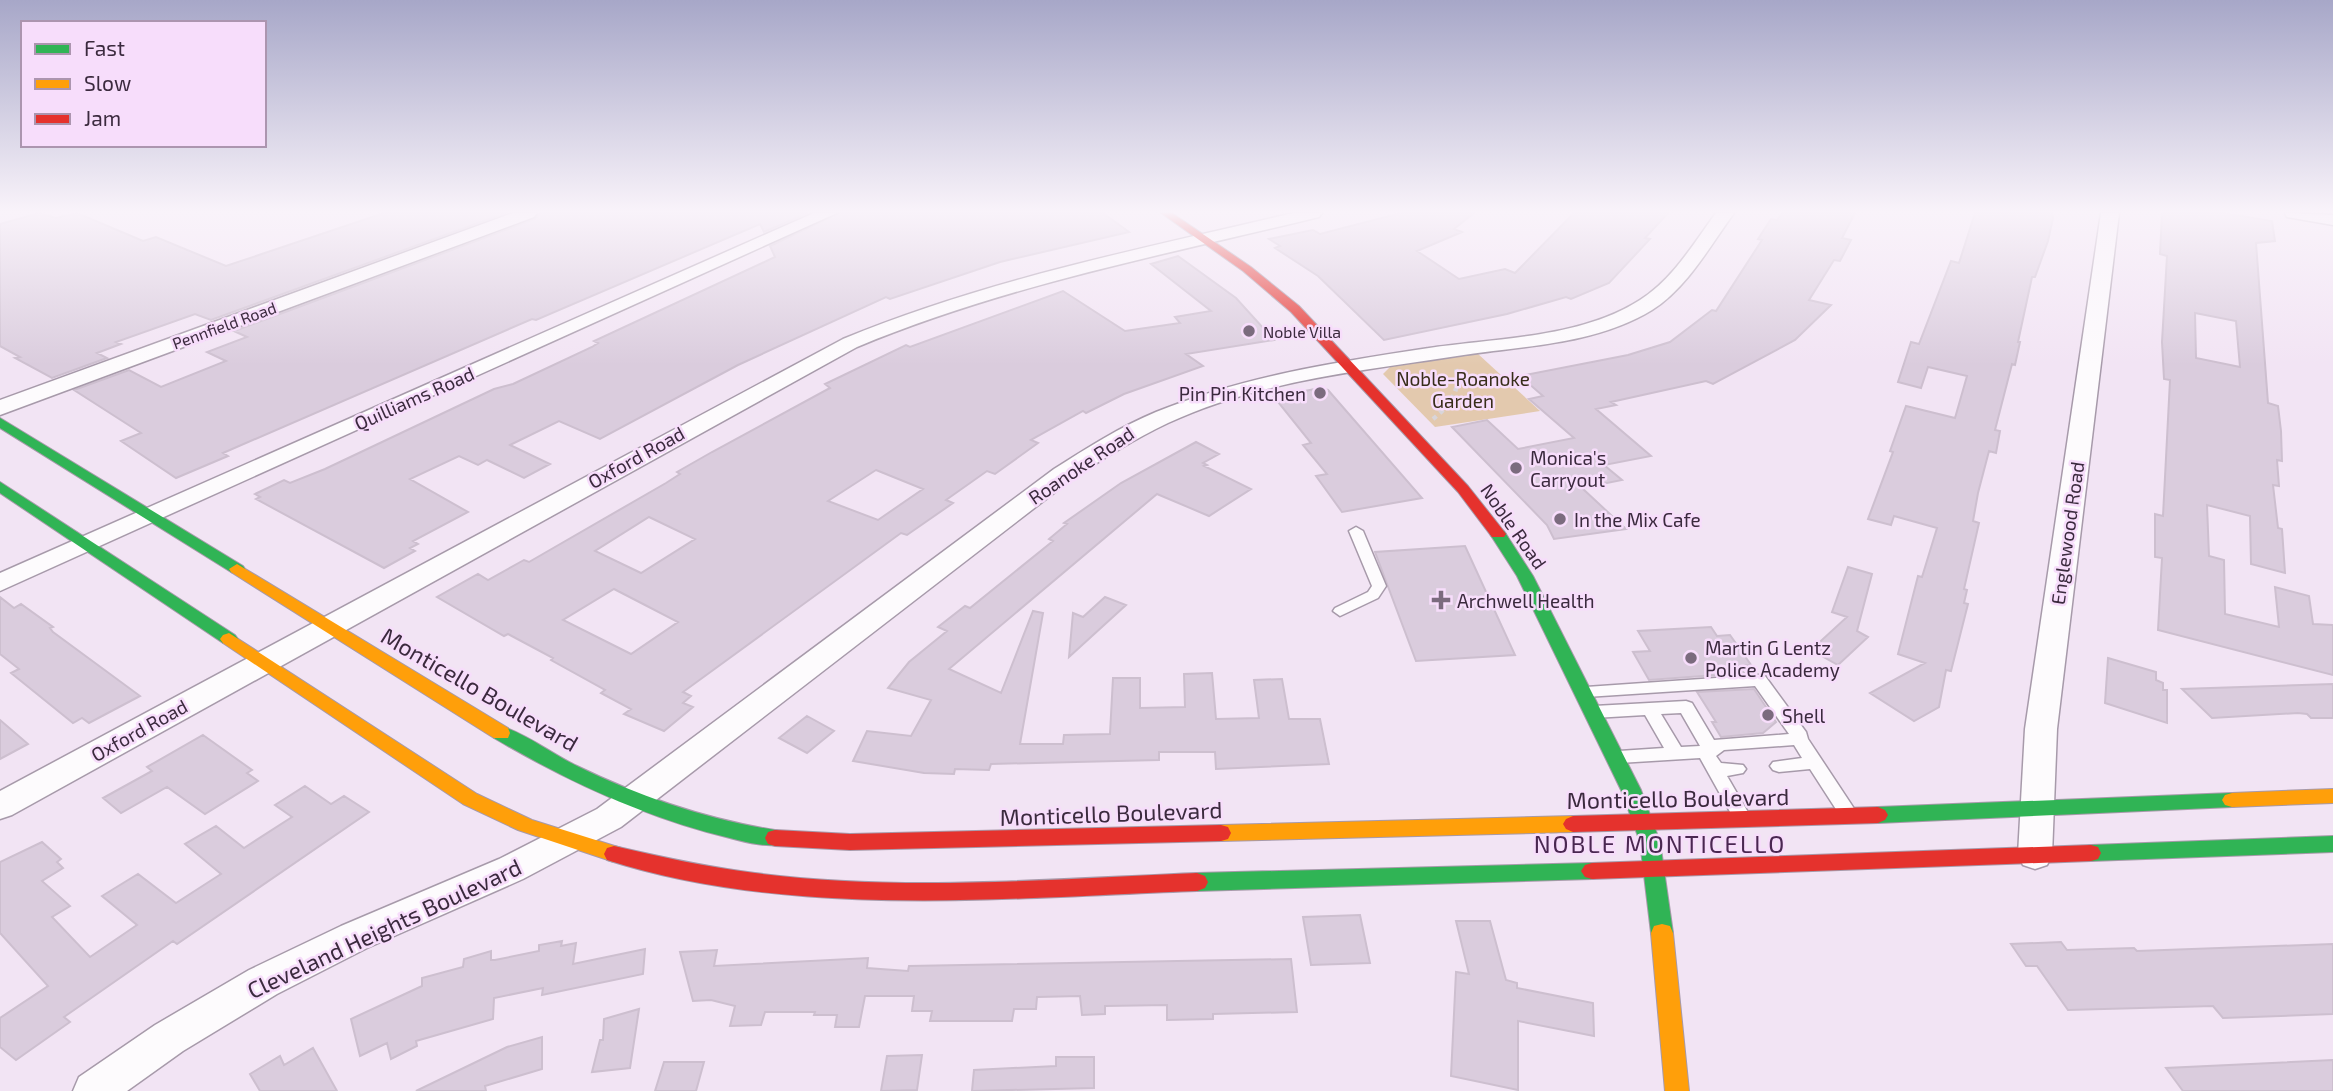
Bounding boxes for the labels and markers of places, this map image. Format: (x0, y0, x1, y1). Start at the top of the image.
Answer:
place label: Noble Villa (1263, 322, 1341, 341)
marker: Noble Villa (1241, 323, 1257, 339)
place label: Pin Pin Kitchen (1179, 382, 1306, 405)
marker: Pin Pin Kitchen (1312, 385, 1328, 401)
place label: Monica's Carryout (1530, 446, 1606, 491)
marker: Monica's Carryout (1508, 460, 1524, 476)
place label: In the Mix Cafe (1574, 508, 1701, 531)
marker: In the Mix Cafe (1552, 511, 1568, 527)
place label: Archwell Health (1457, 589, 1595, 612)
marker: Archwell Health (1431, 590, 1451, 610)
place label: Martin G Lentz Police Academy (1705, 636, 1840, 681)
marker: Martin G Lentz Police Academy (1683, 650, 1699, 666)
place label: Shell (1782, 704, 1826, 727)
marker: Shell (1760, 707, 1776, 723)

